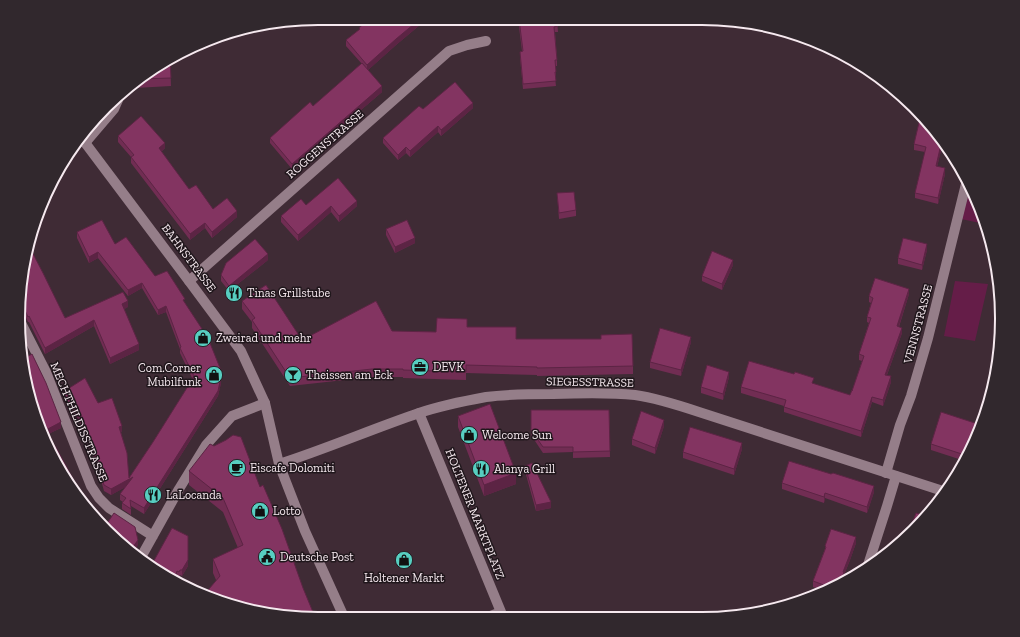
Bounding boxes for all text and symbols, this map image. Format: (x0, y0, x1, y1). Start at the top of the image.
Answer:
street label: ROGGENSTRASSE (284, 107, 366, 181)
street label: BAHNSTRASSE (159, 221, 219, 295)
restaurant icon: Tinas Grillstube (224, 283, 244, 303)
street label: VENNSTRASSE (900, 283, 935, 366)
place label: Tinas Grillstube (247, 286, 330, 300)
shop icon: Zweirad und mehr (193, 328, 213, 348)
place label: Zweirad und mehr (216, 331, 312, 345)
office icon: DEVK (410, 357, 430, 377)
street label: MECHTHILDISSTRASSE (47, 360, 111, 484)
place label: DEVK (433, 360, 464, 374)
place label: Com.Corner Mubilfunk (138, 361, 202, 389)
shop icon: Com.Corner Mubilfunk (204, 365, 224, 385)
bar icon: Theissen am Eck (283, 365, 303, 385)
place label: Theissen am Eck (306, 368, 393, 382)
street label: SIEGESSTRASSE (546, 374, 634, 390)
shop icon: Welcome Sun (459, 425, 479, 445)
place label: Welcome Sun (482, 428, 552, 442)
street label: HOLTENER MARKTPLATZ (442, 447, 508, 581)
cafe icon: Eiscafe Dolomiti (227, 458, 247, 478)
restaurant icon: Alanya Grill (471, 459, 491, 479)
place label: Eiscafe Dolomiti (250, 461, 335, 475)
place label: Alanya Grill (494, 462, 555, 476)
restaurant icon: LaLocanda (143, 485, 163, 505)
place label: LaLocanda (166, 488, 222, 502)
shop icon: Lotto (250, 501, 270, 521)
place label: Lotto (273, 504, 301, 518)
public building icon: Deutsche Post (257, 547, 277, 567)
place label: Deutsche Post (280, 550, 354, 564)
shop icon: Holtener Markt (394, 550, 414, 570)
place label: Holtener Markt (364, 571, 445, 585)

